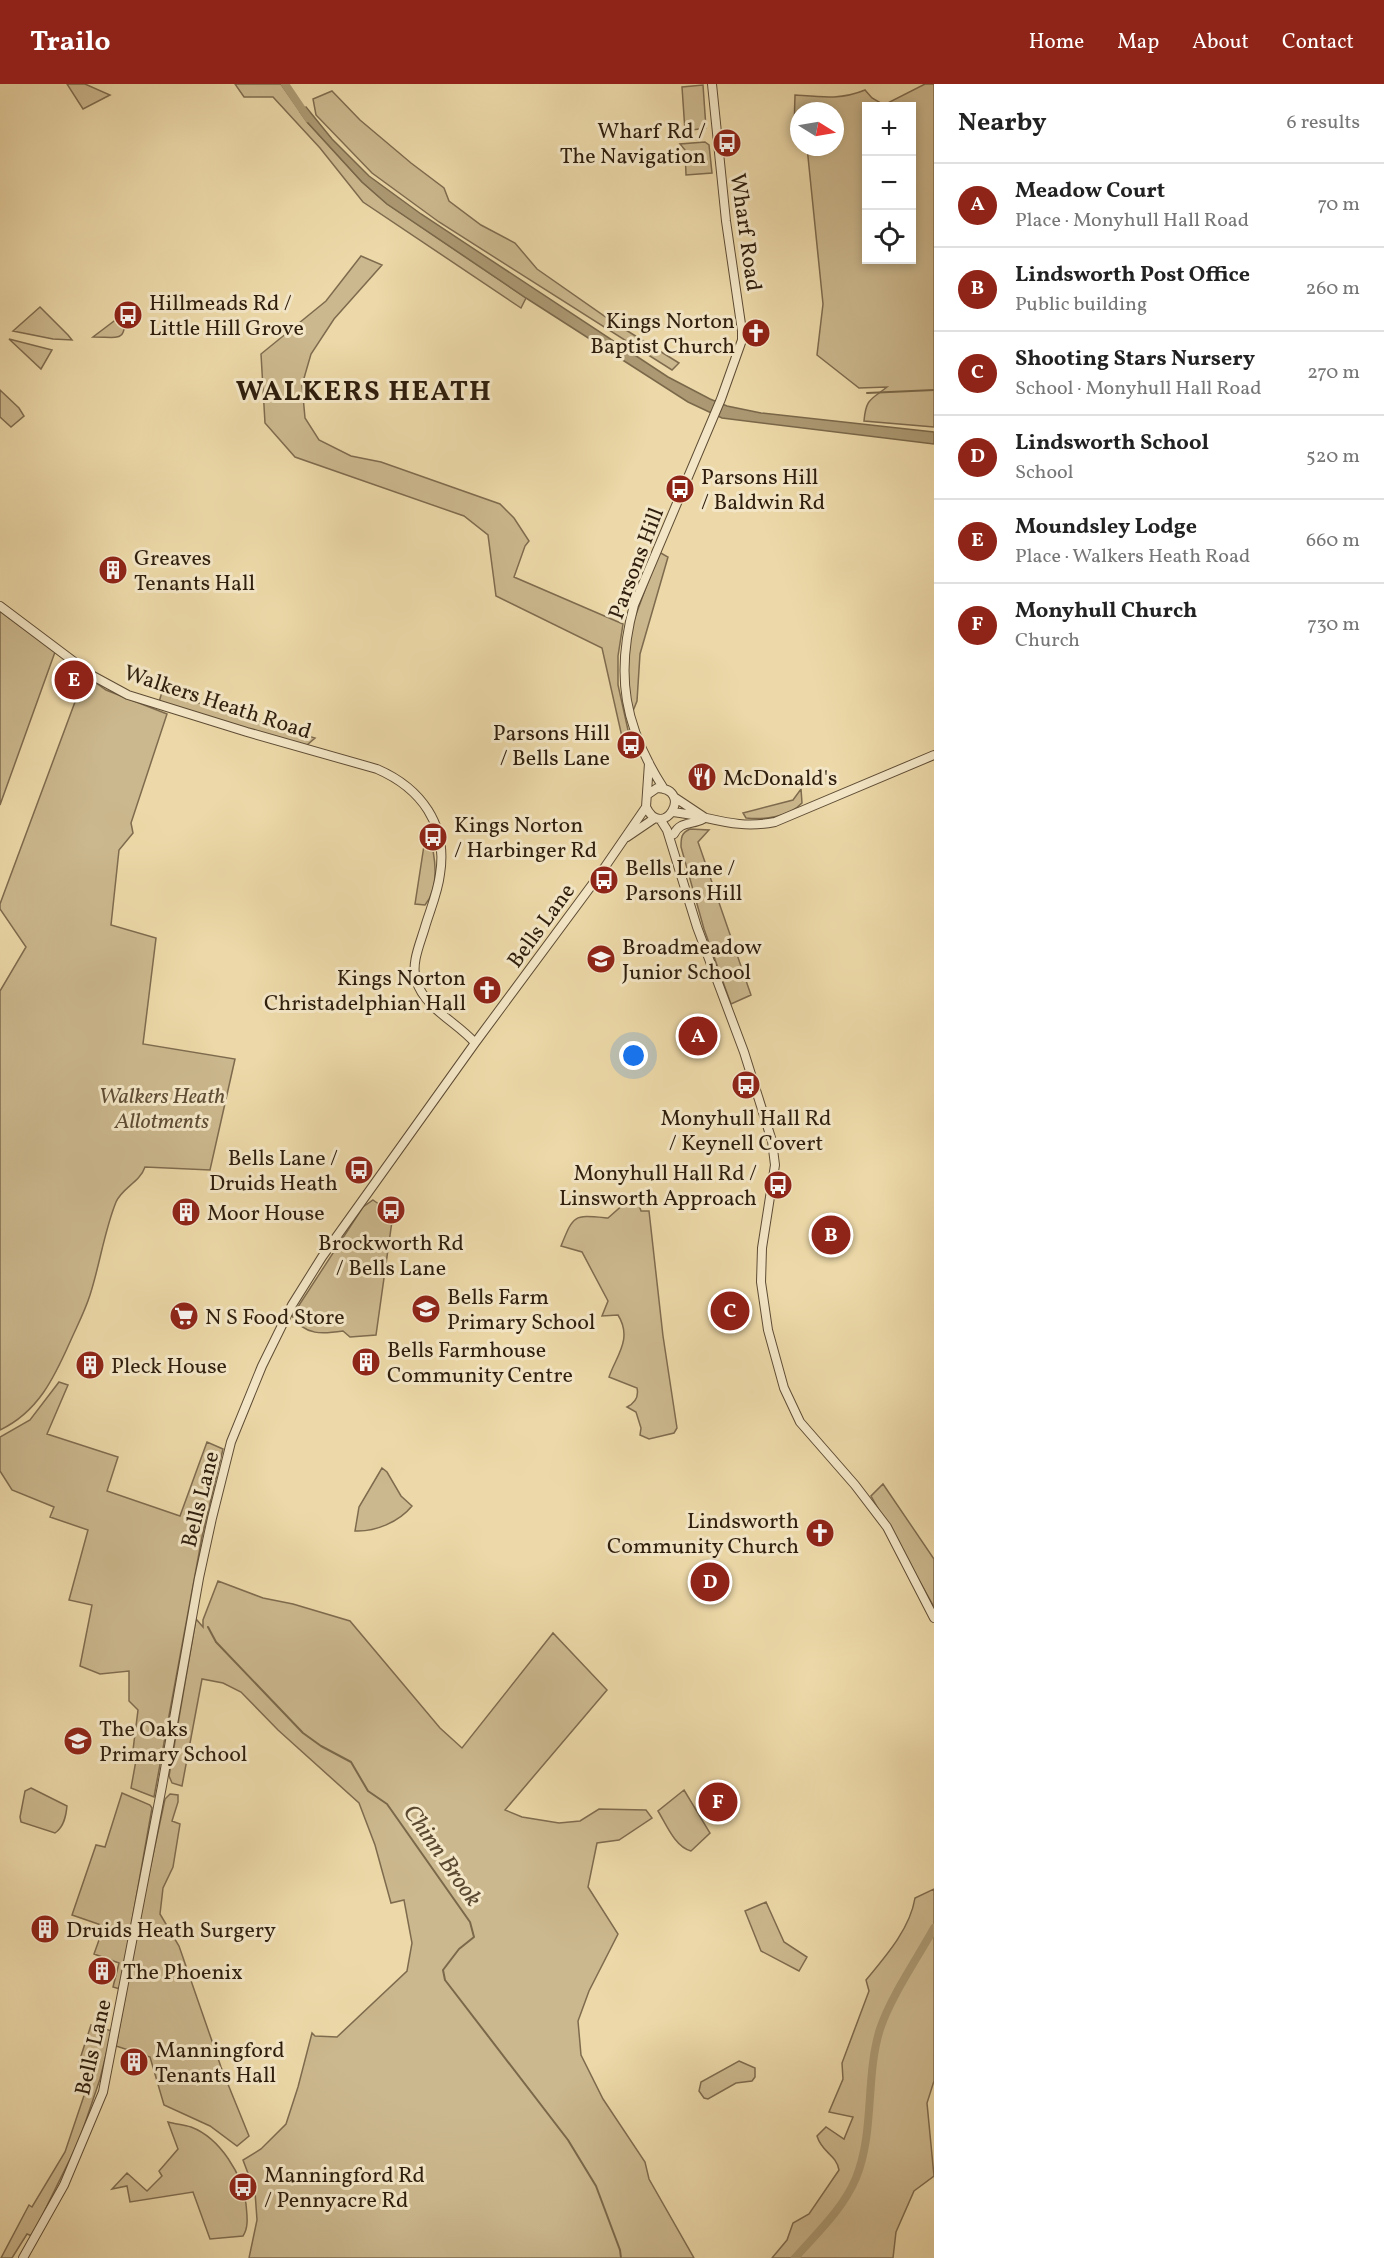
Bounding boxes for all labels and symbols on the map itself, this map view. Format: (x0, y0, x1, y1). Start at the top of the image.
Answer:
north arrow (790, 102, 844, 156)
place label: Wharf Rd / The Navigation (560, 117, 706, 173)
bus stop icon: Wharf Rd / The Navigation (711, 127, 743, 159)
street label: Wharf Road (721, 171, 768, 293)
place label: Hillmeads Rd / Little Hill Grove (149, 289, 304, 345)
bus stop icon: Hillmeads Rd / Little Hill Grove (112, 299, 144, 331)
place label: Kings Norton Baptist Church (590, 307, 735, 363)
church icon: Kings Norton Baptist Church (740, 317, 772, 349)
district label: WALKERS HEATH (236, 373, 492, 412)
place label: Parsons Hill / Baldwin Rd (701, 463, 825, 519)
bus stop icon: Parsons Hill / Baldwin Rd (664, 473, 696, 505)
street label: Parsons Hill (602, 504, 673, 624)
place label: Greaves Tenants Hall (134, 544, 255, 600)
building icon: Greaves Tenants Hall (97, 554, 129, 586)
pin: E (54, 658, 94, 702)
street label: Walkers Heath Road (119, 658, 315, 748)
place label: Parsons Hill / Bells Lane (493, 719, 610, 775)
bus stop icon: Parsons Hill / Bells Lane (615, 729, 647, 761)
restaurant icon: McDonald's (686, 761, 718, 793)
place label: McDonald's (723, 764, 838, 795)
place label: Kings Norton / Harbinger Rd (454, 811, 597, 867)
bus stop icon: Kings Norton / Harbinger Rd (417, 821, 449, 853)
place label: Bells Lane / Parsons Hill (625, 854, 742, 910)
bus stop icon: Bells Lane / Parsons Hill (588, 864, 620, 896)
street label: Bells Lane (501, 878, 583, 975)
place label: Broadmeadow Junior School (622, 933, 762, 989)
school or university icon: Broadmeadow Junior School (585, 943, 617, 975)
place label: Kings Norton Christadelphian Hall (264, 964, 466, 1020)
church icon: Kings Norton Christadelphian Hall (471, 974, 503, 1006)
pin: A (678, 1014, 718, 1058)
your location (619, 1041, 648, 1070)
bus stop icon: Monyhull Hall Rd / Keynell Covert (730, 1069, 762, 1101)
park label: Walkers Heath Allotments (99, 1082, 225, 1138)
place label: Monyhull Hall Rd / Keynell Covert (660, 1104, 832, 1160)
place label: Bells Lane / Druids Heath (209, 1144, 338, 1200)
bus stop icon: Bells Lane / Druids Heath (343, 1154, 375, 1186)
place label: Monyhull Hall Rd / Linsworth Approach (559, 1159, 757, 1215)
bus stop icon: Monyhull Hall Rd / Linsworth Approach (762, 1169, 794, 1201)
bus stop icon: Brockworth Rd / Bells Lane (375, 1194, 407, 1226)
building icon: Moor House (170, 1196, 202, 1228)
place label: Moor House (207, 1199, 325, 1230)
pin: B (812, 1212, 850, 1258)
place label: Brockworth Rd / Bells Lane (318, 1229, 464, 1285)
place label: Bells Farm Primary School (447, 1283, 595, 1339)
pin: C (710, 1288, 750, 1334)
school or university icon: Bells Farm Primary School (410, 1293, 442, 1325)
supermarket icon: N S Food Store (168, 1300, 200, 1332)
place label: N S Food Store (205, 1303, 345, 1334)
place label: Bells Farmhouse Community Centre (387, 1336, 573, 1392)
building icon: Bells Farmhouse Community Centre (350, 1346, 382, 1378)
building icon: Pleck House (74, 1349, 106, 1381)
place label: Pleck House (111, 1352, 227, 1383)
street label: Bells Lane (175, 1448, 228, 1551)
place label: Lindsworth Community Church (607, 1507, 799, 1563)
church icon: Lindsworth Community Church (804, 1517, 836, 1549)
pin: D (690, 1560, 730, 1604)
place label: The Oaks Primary School (99, 1715, 247, 1771)
school or university icon: The Oaks Primary School (62, 1725, 94, 1757)
pin: F (698, 1780, 738, 1824)
water label: Chinn Brook (394, 1798, 489, 1914)
building icon: Druids Heath Surgery (29, 1913, 61, 1945)
place label: Druids Heath Surgery (66, 1916, 276, 1947)
building icon: The Phoenix (86, 1955, 118, 1987)
place label: The Phoenix (123, 1958, 243, 1989)
street label: Bells Lane (68, 1996, 121, 2099)
place label: Manningford Tenants Hall (155, 2036, 285, 2092)
building icon: Manningford Tenants Hall (118, 2046, 150, 2078)
place label: Manningford Rd / Pennyacre Rd (264, 2161, 425, 2217)
bus stop icon: Manningford Rd / Pennyacre Rd (227, 2171, 259, 2203)

